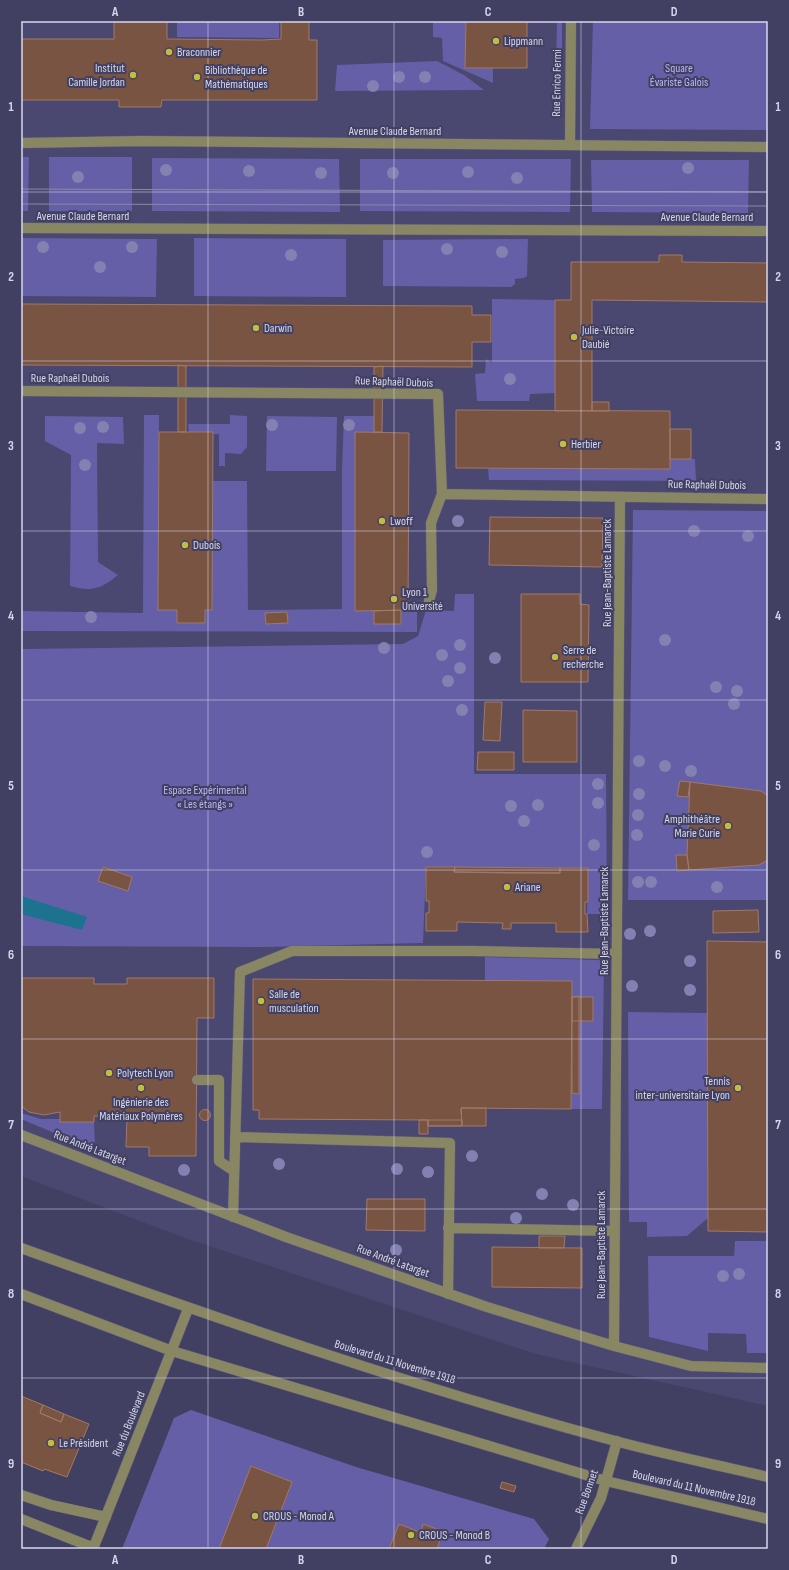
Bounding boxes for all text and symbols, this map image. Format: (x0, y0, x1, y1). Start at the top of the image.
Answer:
text: A (111, 4, 119, 20)
text: B (298, 4, 304, 20)
text: C (485, 4, 492, 20)
text: D (671, 4, 678, 20)
place label: Lippmann (504, 34, 543, 49)
marker: Lippmann (491, 36, 501, 46)
place label: Braconnier (177, 45, 221, 60)
marker: Braconnier (164, 47, 174, 57)
street label: Rue Enrico Fermi (549, 49, 565, 117)
place label: Institut Camille Jordan (68, 61, 125, 90)
park label: Square Évariste Galois (650, 61, 708, 90)
place label: Bibliothèque de Mathématiques (205, 63, 268, 92)
marker: Institut Camille Jordan (128, 70, 138, 80)
marker: Bibliothèque de Mathématiques (192, 72, 202, 82)
text: 1 (8, 99, 14, 115)
text: 1 (775, 99, 781, 115)
street label: Avenue Claude Bernard (348, 124, 441, 139)
street label: Avenue Claude Bernard (36, 209, 129, 224)
street label: Avenue Claude Bernard (660, 210, 753, 225)
text: 2 (8, 269, 14, 285)
text: 2 (775, 269, 781, 285)
place label: Darwin (264, 321, 292, 336)
marker: Darwin (251, 323, 261, 333)
place label: Julie-Victoire Daubié (581, 323, 635, 352)
marker: Julie-Victoire Daubié (569, 332, 579, 342)
street label: Rue Raphaël Dubois (31, 371, 109, 386)
street label: Rue Raphaël Dubois (355, 373, 433, 391)
place label: Herbier (571, 437, 601, 452)
text: 3 (8, 438, 14, 454)
text: 3 (775, 438, 781, 454)
marker: Herbier (558, 439, 568, 449)
street label: Rue Raphaël Dubois (668, 477, 746, 493)
place label: Lwoff (390, 514, 413, 529)
marker: Lwoff (377, 516, 387, 526)
street label: Rue Jean-Baptiste Lamarck (600, 518, 615, 627)
place label: Dubois (193, 538, 220, 553)
marker: Dubois (180, 540, 190, 550)
place label: Lyon 1 Université (402, 585, 443, 614)
marker: Lyon 1 Université (389, 594, 399, 604)
text: 4 (8, 608, 14, 624)
text: 4 (775, 608, 781, 624)
place label: Serre de recherche (563, 643, 604, 672)
marker: Serre de recherche (550, 652, 560, 662)
text: 5 (8, 778, 14, 794)
text: 5 (775, 778, 781, 794)
park label: Espace Expérimental « Les étangs » (163, 783, 247, 812)
place label: Amphithéâtre Marie Curie (664, 812, 720, 841)
marker: Amphithéâtre Marie Curie (723, 821, 733, 831)
street label: Rue Jean-Baptiste Lamarck (597, 866, 612, 975)
place label: Ariane (514, 880, 541, 895)
marker: Ariane (502, 882, 512, 892)
text: 6 (8, 947, 14, 963)
text: 6 (775, 947, 781, 963)
place label: Salle de musculation (269, 987, 319, 1016)
marker: Salle de musculation (256, 996, 266, 1006)
place label: Polytech Lyon (117, 1066, 173, 1081)
marker: Polytech Lyon (104, 1068, 114, 1078)
place label: Tennis inter-universitaire Lyon (636, 1074, 730, 1103)
marker: Ingénierie des Matériaux Polymères (136, 1083, 146, 1093)
marker: Tennis inter-universitaire Lyon (733, 1083, 743, 1093)
place label: Ingénierie des Matériaux Polymères (99, 1095, 183, 1124)
text: 7 (8, 1117, 14, 1133)
text: 7 (775, 1117, 781, 1133)
street label: Rue André Latarget (52, 1127, 129, 1169)
street label: Rue Jean-Baptiste Lamarck (594, 1190, 609, 1299)
street label: Rue André Latarget (355, 1241, 432, 1281)
text: 8 (8, 1286, 14, 1302)
text: 8 (775, 1286, 781, 1302)
street label: Boulevard du 11 Novembre 1918 (333, 1336, 457, 1388)
street label: Rue du Boulevard (109, 1389, 149, 1459)
place label: Le Président (59, 1436, 109, 1451)
marker: Le Président (46, 1438, 56, 1448)
text: 9 (8, 1456, 14, 1472)
text: 9 (775, 1456, 781, 1472)
street label: Rue Bonnet (572, 1467, 602, 1516)
street label: Boulevard du 11 Novembre 1918 (631, 1467, 757, 1509)
place label: CROUS - Monod A (263, 1509, 335, 1524)
marker: CROUS - Monod A (250, 1511, 260, 1521)
place label: CROUS - Monod B (419, 1528, 490, 1543)
marker: CROUS - Monod B (406, 1530, 416, 1540)
text: A (111, 1552, 119, 1568)
text: B (298, 1552, 304, 1568)
text: C (485, 1552, 492, 1568)
text: D (671, 1552, 678, 1568)

